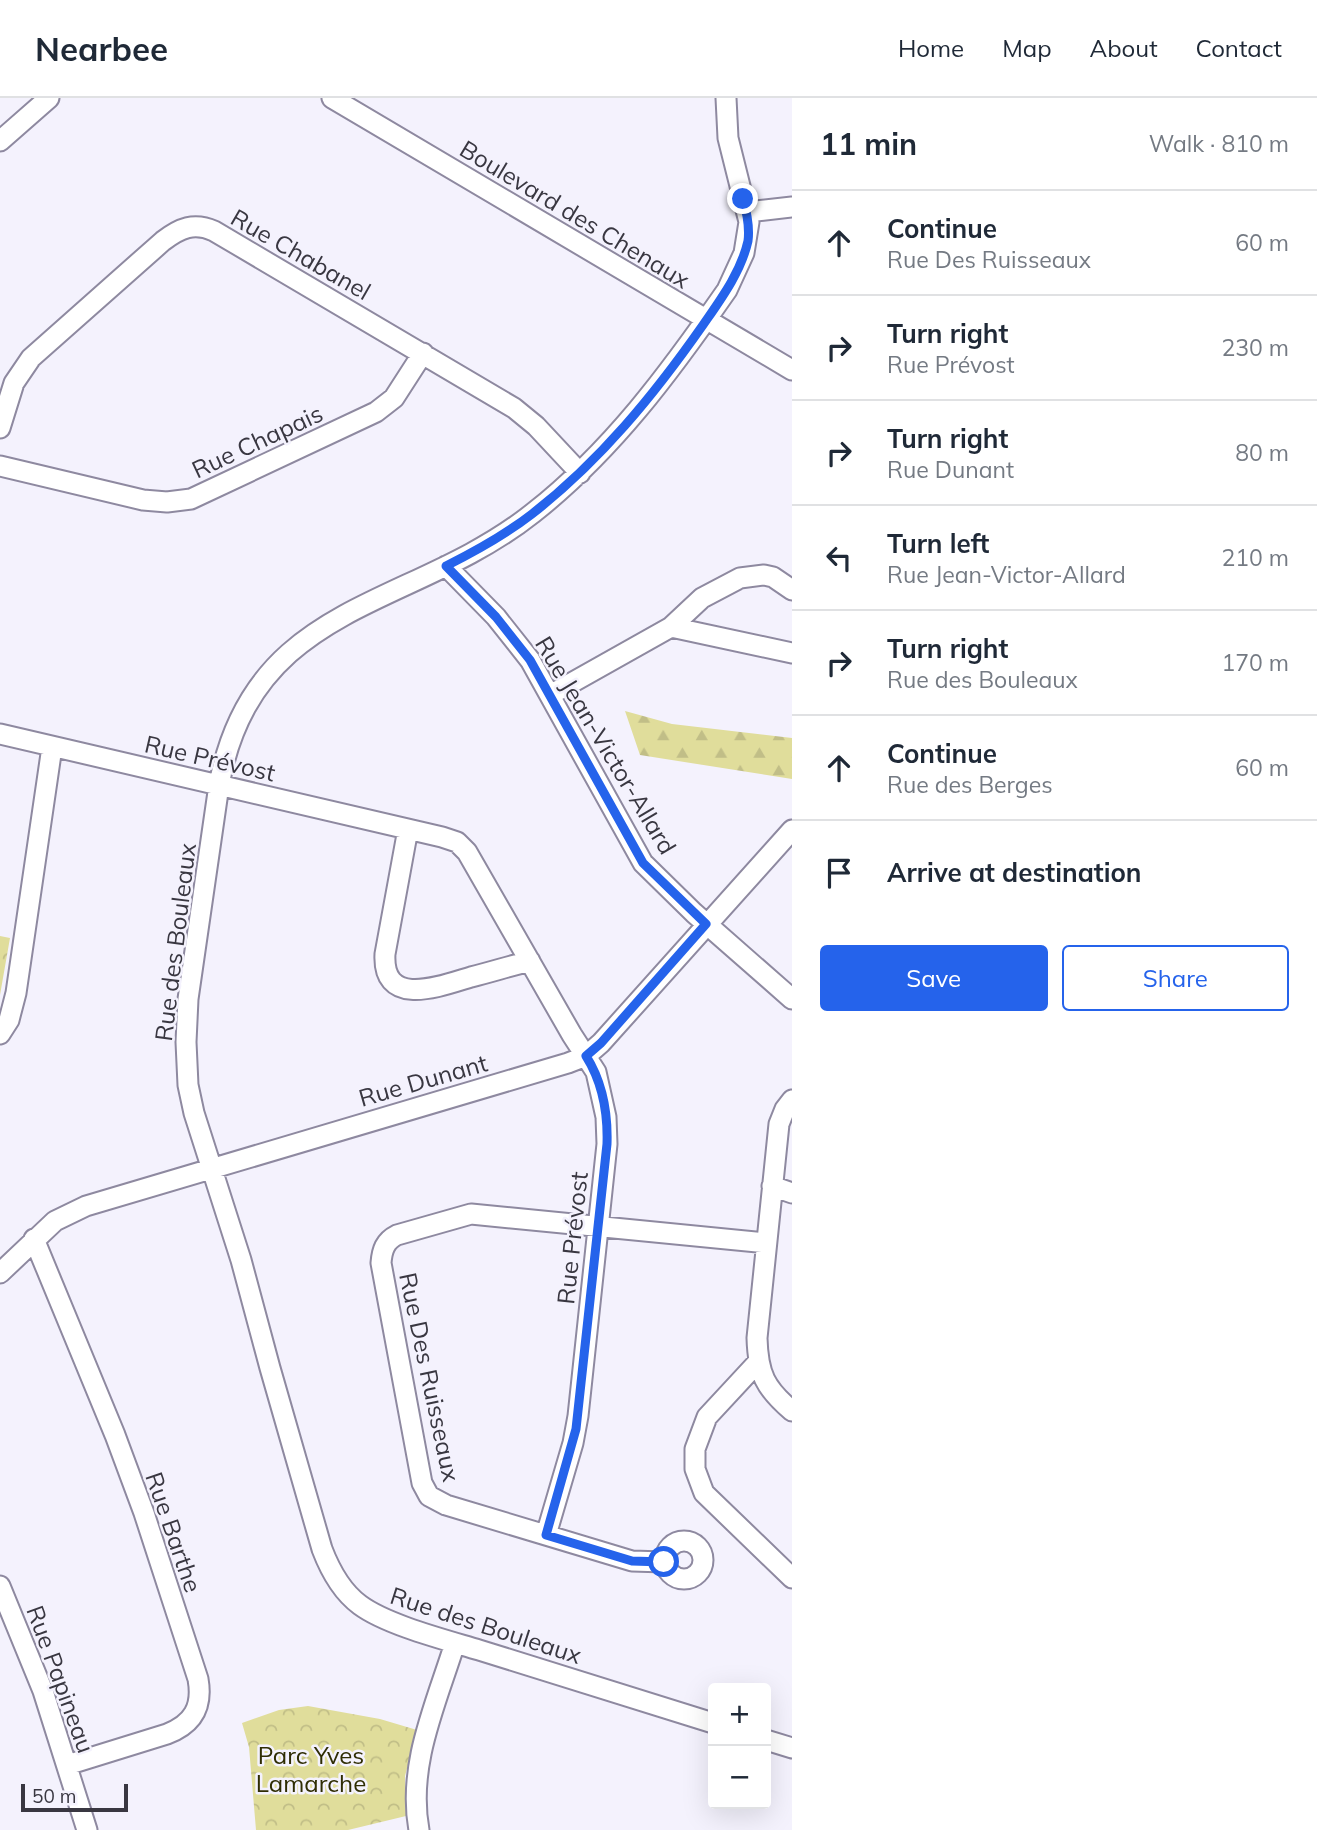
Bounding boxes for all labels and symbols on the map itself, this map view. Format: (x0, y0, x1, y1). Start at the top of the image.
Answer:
street label: Boulevard des Chenaux (455, 133, 696, 295)
route end (727, 183, 758, 214)
street label: Rue Chabanel (226, 202, 376, 306)
street label: Rue Chapais (187, 398, 327, 484)
street label: Rue Jean-Victor-Allard (529, 631, 683, 859)
street label: Rue Prévost (142, 728, 278, 788)
street label: Rue des Bouleaux (148, 841, 202, 1043)
street label: Rue Dunant (355, 1047, 491, 1113)
street label: Rue Prévost (550, 1170, 594, 1306)
street label: Rue Des Ruisseaux (393, 1270, 467, 1484)
street label: Rue Barthe (139, 1468, 209, 1596)
route start (648, 1546, 679, 1577)
street label: Rue des Bouleaux (387, 1580, 585, 1670)
street label: Rue Papineau (20, 1601, 102, 1757)
park label: Parc Yves Lamarche (256, 1740, 366, 1798)
scale bar (21, 1781, 128, 1813)

